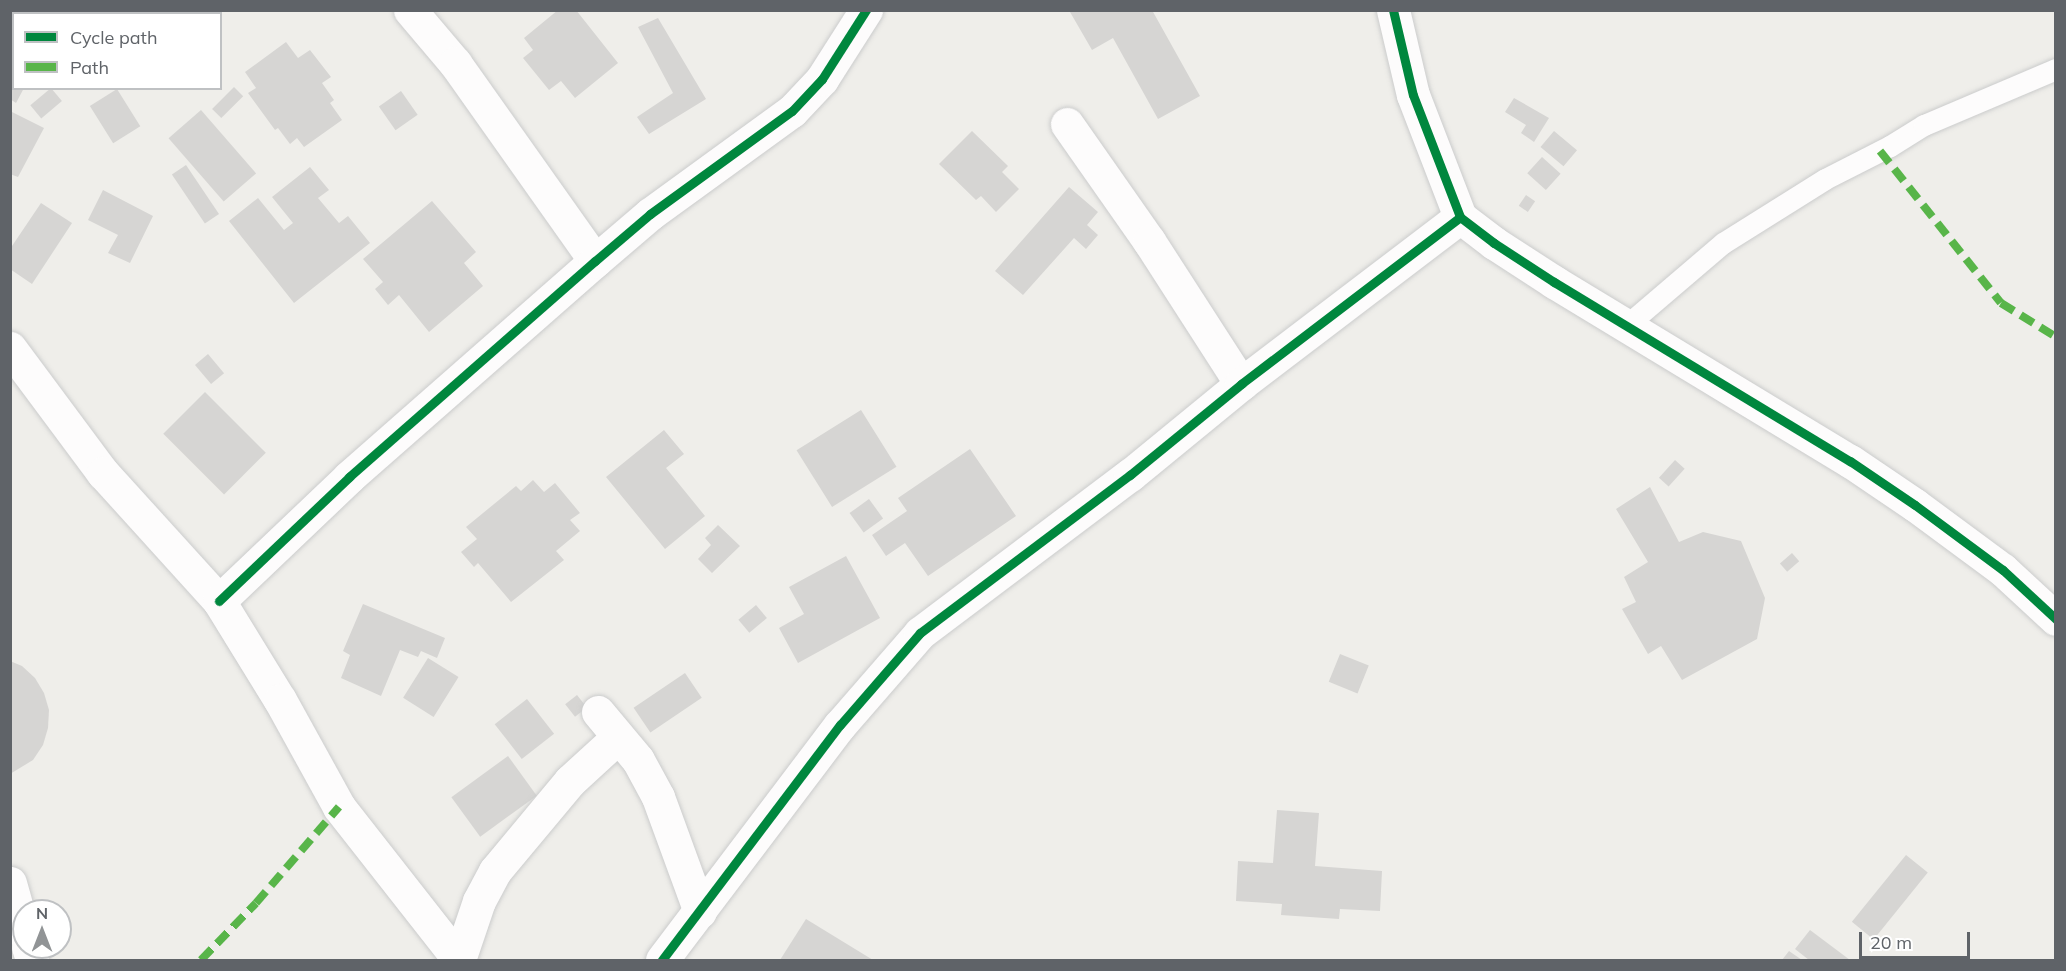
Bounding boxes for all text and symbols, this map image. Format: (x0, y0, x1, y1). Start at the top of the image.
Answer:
legend (12, 12, 222, 90)
text: Cycle path (70, 26, 157, 49)
text: Path (70, 56, 109, 79)
north arrow (12, 899, 72, 959)
text: N (36, 903, 48, 923)
scale bar (1862, 920, 1973, 958)
text: 20 m (1870, 931, 1912, 954)

